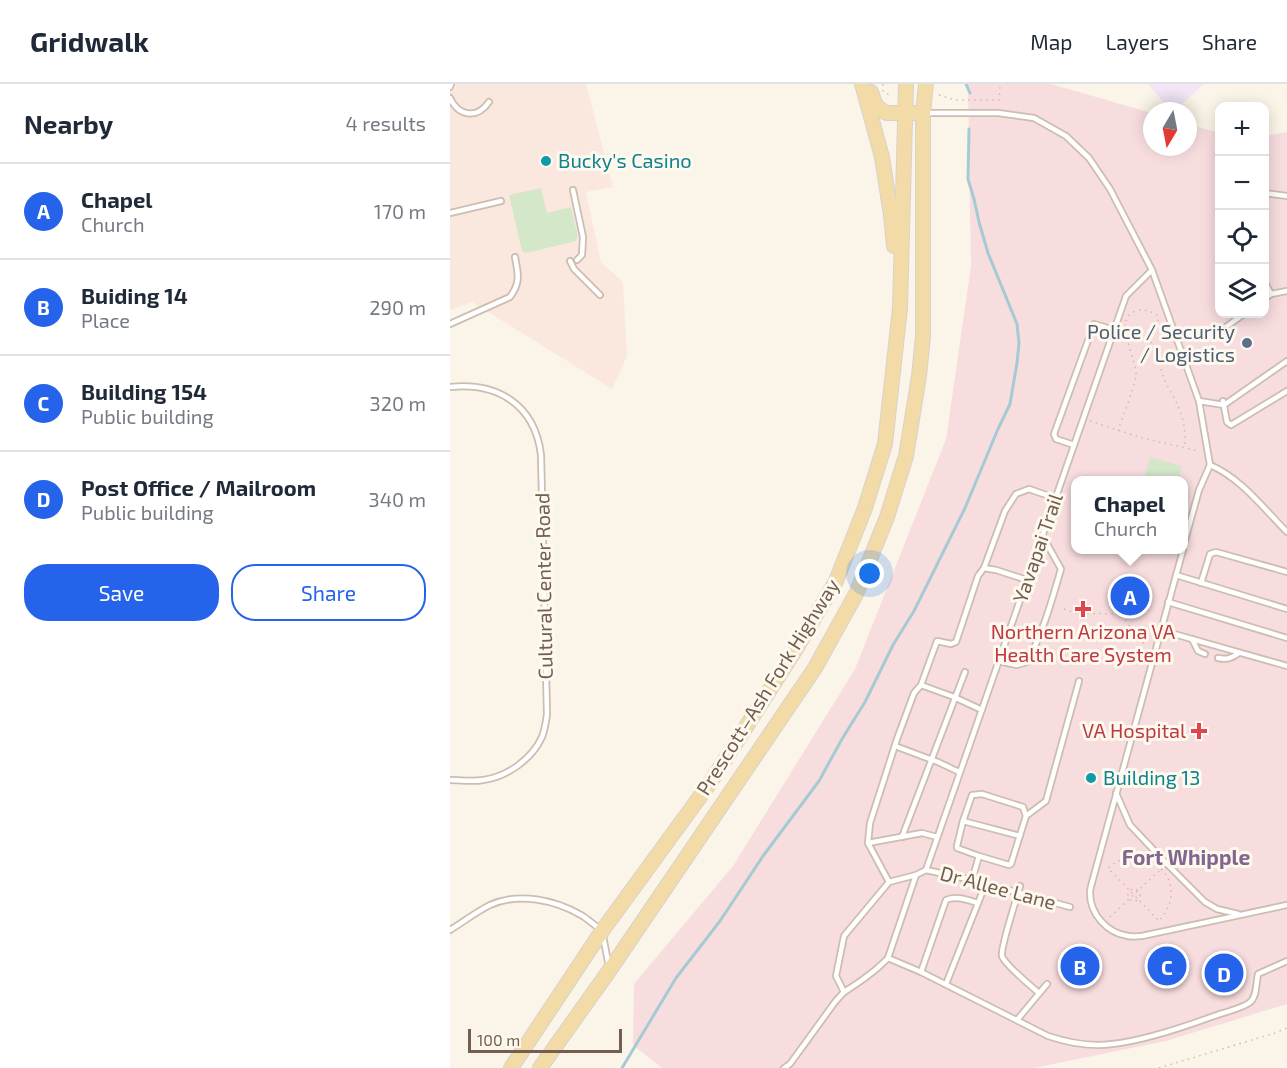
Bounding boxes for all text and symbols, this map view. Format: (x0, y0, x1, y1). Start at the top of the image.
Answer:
text: Gridwalk (30, 24, 149, 58)
text: Map (1030, 29, 1072, 54)
text: Layers (1105, 29, 1169, 54)
text: Share (1202, 29, 1257, 54)
north arrow (1143, 102, 1197, 156)
map controls (1215, 102, 1269, 318)
button: + (1215, 102, 1269, 156)
text: Nearby (24, 108, 113, 139)
text: 4 results (346, 111, 426, 135)
place label: Bucky's Casino (558, 148, 692, 172)
marker: Bucky's Casino (539, 154, 553, 168)
button: − (1215, 156, 1269, 210)
text: Chapel (81, 186, 153, 212)
text: A (37, 199, 50, 223)
text: 170 m (374, 199, 426, 223)
button: locate (1215, 210, 1269, 264)
text: Church (81, 212, 145, 236)
button: layers (1215, 264, 1269, 318)
text: Buiding 14 (81, 282, 188, 308)
text: B (37, 295, 50, 319)
text: 290 m (369, 295, 426, 319)
text: Place (81, 308, 130, 332)
place label: Police / Security / Logistics (1087, 319, 1235, 366)
marker: Police / Security / Logistics (1240, 336, 1254, 350)
text: Building 154 (81, 378, 207, 404)
text: C (38, 391, 49, 415)
text: 320 m (370, 391, 426, 415)
text: Public building (81, 404, 214, 428)
text: Post Office / Mailroom (81, 474, 316, 500)
popup (1071, 476, 1188, 554)
text: D (37, 487, 50, 511)
text: 340 m (369, 487, 426, 511)
street label: Yavapai Trail (1007, 490, 1067, 605)
text: Chapel (1094, 490, 1165, 516)
street label: Cultural Center Road (529, 492, 557, 680)
text: Public building (81, 500, 214, 524)
text: Church (1094, 516, 1157, 540)
your location (855, 559, 884, 588)
button: Save (24, 564, 219, 621)
button: Share (231, 564, 426, 621)
street label: Prescott–Ash Fork Highway (691, 574, 844, 799)
pin: A (1110, 574, 1150, 618)
marker: Northern Arizona VA Health Care System (1074, 600, 1092, 618)
place label: Northern Arizona VA Health Care System (991, 619, 1176, 666)
place label: VA Hospital (1082, 718, 1186, 742)
marker: VA Hospital (1190, 722, 1208, 740)
place label: Building 13 (1103, 765, 1200, 789)
marker: Building 13 (1084, 771, 1098, 785)
district label: Fort Whipple (1122, 844, 1250, 869)
street label: Dr Allee Lane (938, 860, 1059, 914)
pin: B (1060, 944, 1100, 988)
pin: C (1148, 944, 1186, 988)
pin: D (1204, 950, 1244, 996)
scale bar (468, 1026, 622, 1054)
text: 100 m (477, 1030, 520, 1049)

